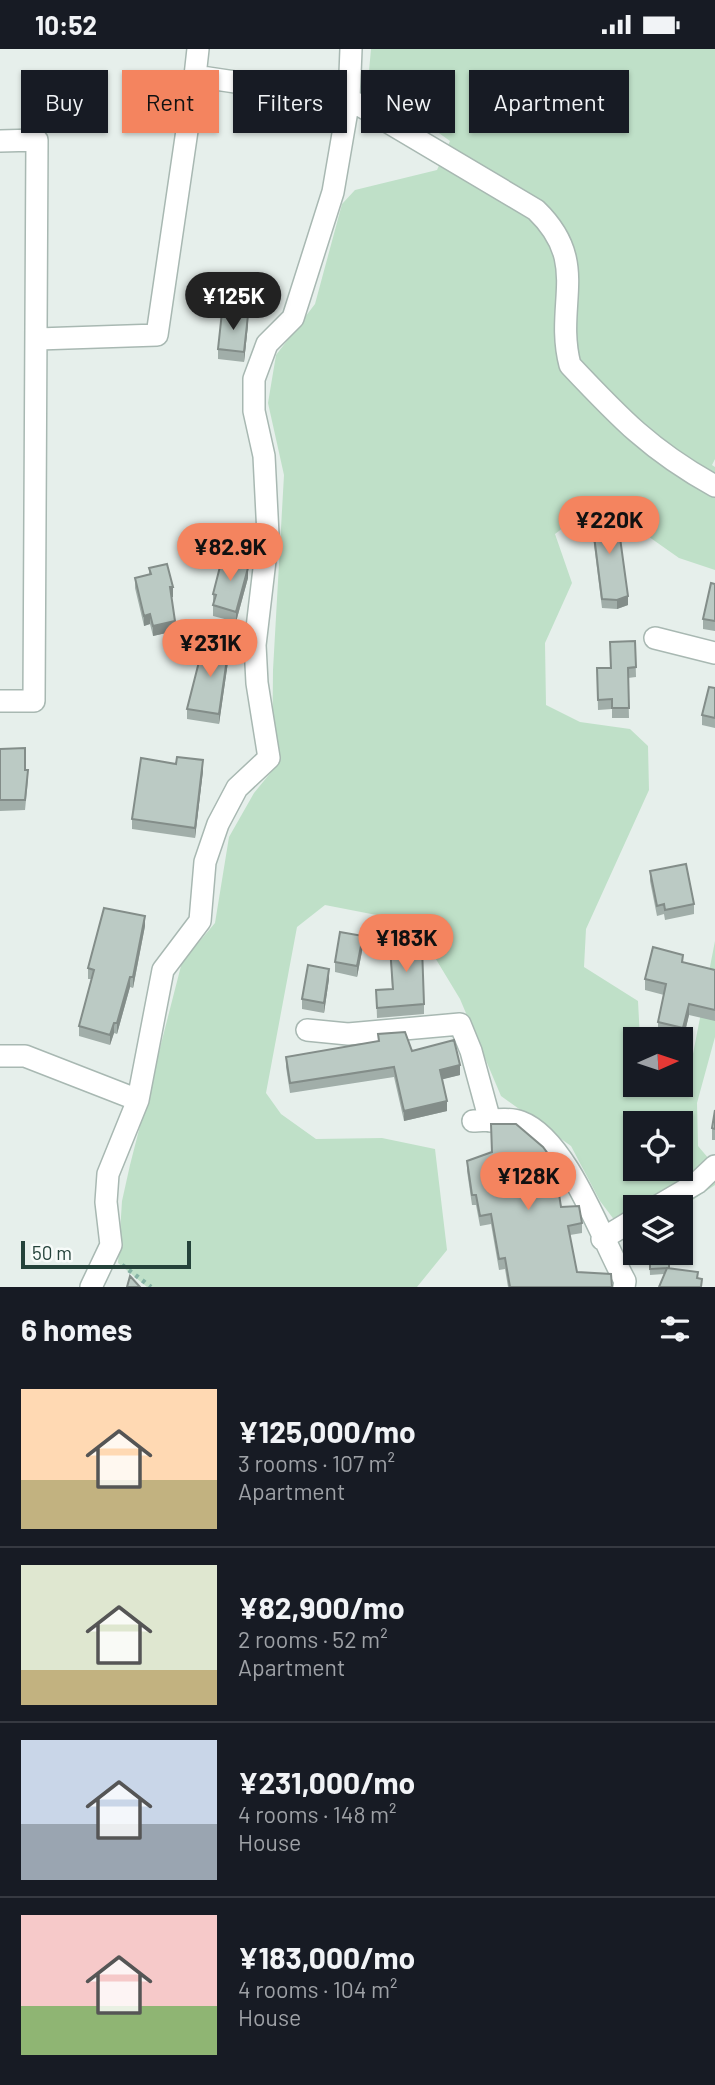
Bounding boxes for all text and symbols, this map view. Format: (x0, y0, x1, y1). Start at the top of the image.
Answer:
text: 10:52 (35, 9, 97, 40)
chip: Buy (21, 70, 108, 133)
chip: Rent (122, 70, 219, 133)
chip: Filters (233, 70, 347, 133)
chip: New (361, 70, 455, 133)
chip: Apartment (469, 70, 629, 133)
pin: ¥125K (184, 273, 282, 332)
text: ¥125K (201, 281, 265, 309)
pin: ¥220K (560, 497, 658, 556)
text: ¥220K (574, 505, 644, 533)
pin: ¥82.9K (173, 524, 287, 583)
text: ¥82.9K (193, 532, 267, 560)
pin: ¥231K (161, 619, 259, 679)
text: ¥231K (178, 628, 242, 656)
pin: ¥183K (357, 915, 455, 974)
text: ¥183K (374, 923, 438, 951)
north arrow (623, 1027, 693, 1097)
map controls (623, 1027, 693, 1265)
button: locate (623, 1111, 693, 1181)
pin: ¥128K (479, 1153, 577, 1212)
text: ¥128K (496, 1161, 560, 1189)
button: layers (623, 1195, 693, 1265)
scale bar (21, 1238, 191, 1270)
text: 50 m (32, 1241, 72, 1264)
icon: filters (656, 1310, 694, 1348)
text: 6 homes (21, 1311, 132, 1347)
text: ¥125,000/mo (238, 1413, 416, 1449)
icon: home (77, 1417, 161, 1501)
text: 3 rooms · 107 m² (238, 1449, 395, 1477)
text: Apartment (238, 1477, 345, 1505)
text: ¥82,900/mo (238, 1589, 405, 1625)
icon: home (77, 1593, 161, 1677)
text: 2 rooms · 52 m² (238, 1625, 388, 1653)
text: Apartment (238, 1653, 345, 1681)
text: ¥231,000/mo (238, 1764, 415, 1800)
icon: home (77, 1768, 161, 1852)
text: 4 rooms · 148 m² (238, 1800, 397, 1828)
text: House (238, 1828, 301, 1856)
text: ¥183,000/mo (238, 1939, 415, 1975)
icon: home (77, 1943, 161, 2027)
text: 4 rooms · 104 m² (238, 1975, 398, 2003)
text: House (238, 2003, 301, 2031)

